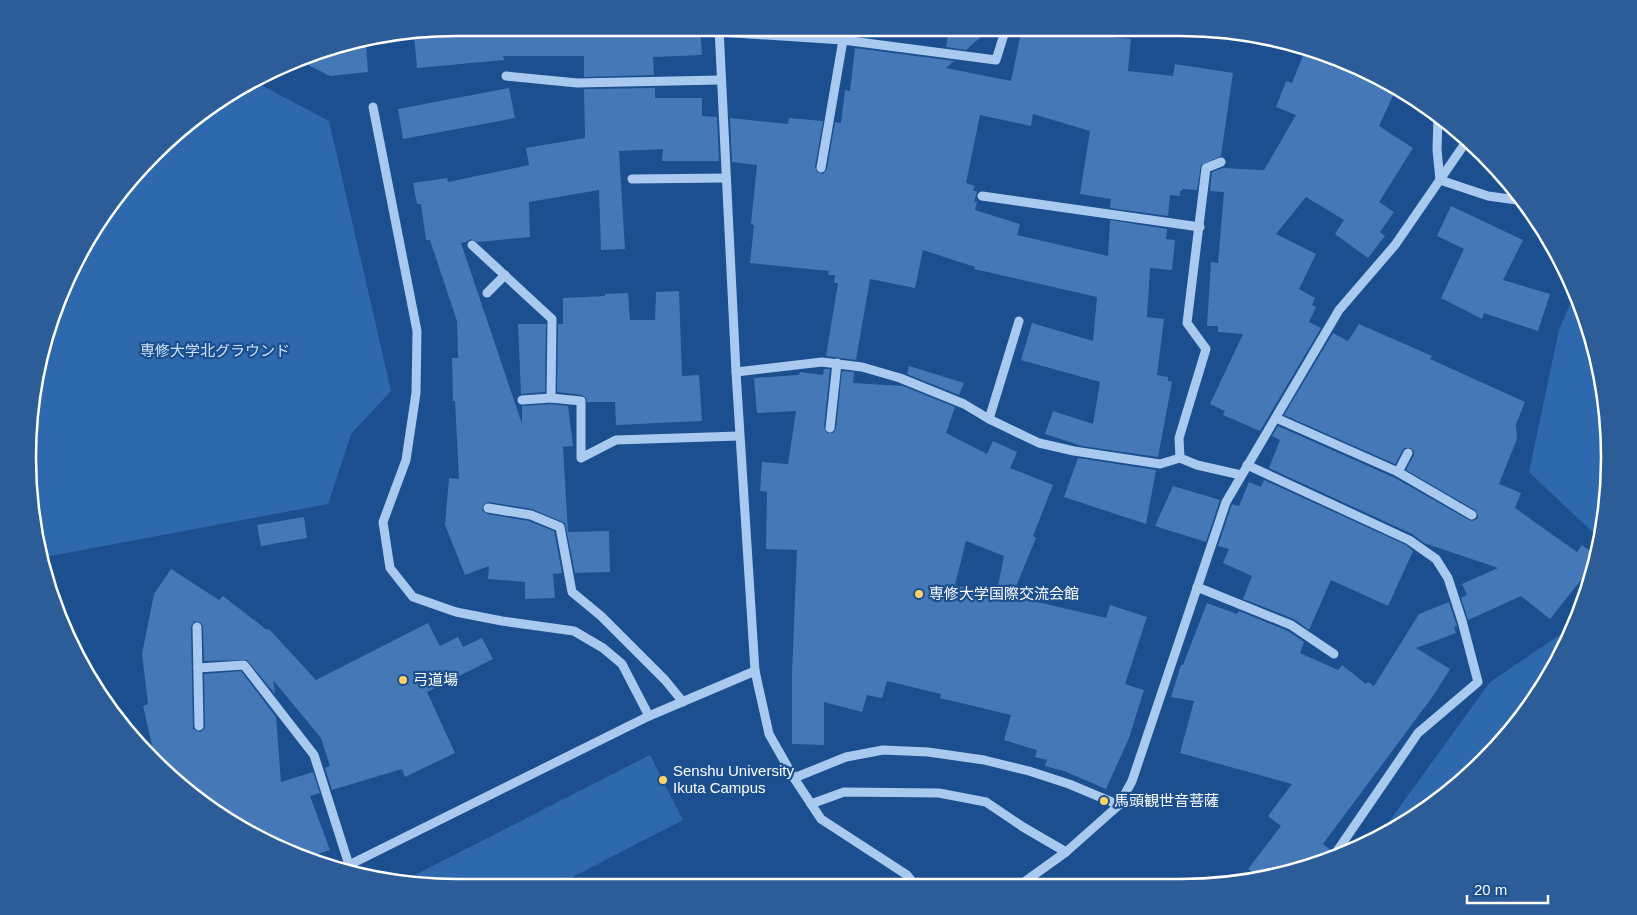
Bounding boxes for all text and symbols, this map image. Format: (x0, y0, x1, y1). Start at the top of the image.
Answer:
park label: 専修大学北グラウンド (140, 342, 290, 359)
place label: 専修大学国際交流会館 (929, 585, 1079, 602)
marker: 専修大学国際交流会館 (913, 588, 925, 600)
place label: 弓道場 (413, 671, 458, 688)
marker: 弓道場 (397, 674, 409, 686)
place label: Senshu University Ikuta Campus (673, 762, 794, 796)
marker: Senshu University Ikuta Campus (657, 774, 669, 786)
place label: 馬頭観世音菩薩 (1114, 792, 1219, 809)
marker: 馬頭観世音菩薩 (1098, 795, 1110, 807)
scale bar (1467, 872, 1548, 904)
text: 20 m (1474, 881, 1507, 898)

